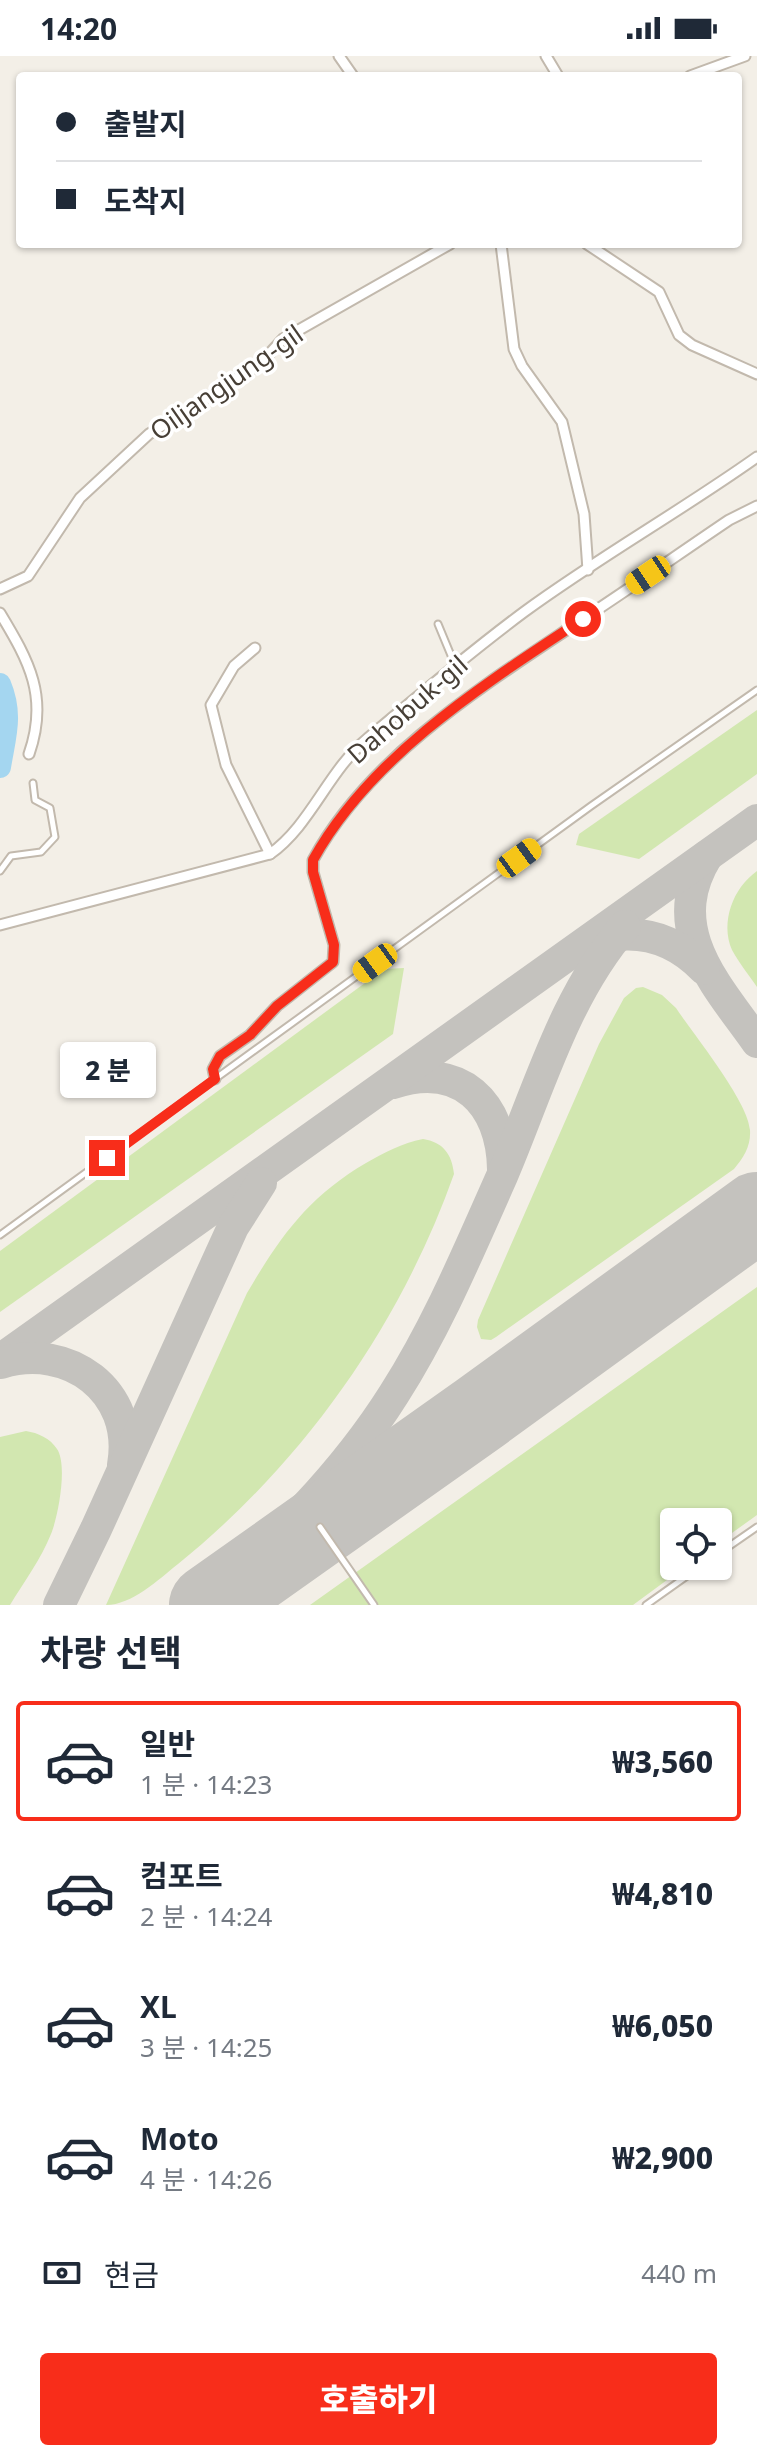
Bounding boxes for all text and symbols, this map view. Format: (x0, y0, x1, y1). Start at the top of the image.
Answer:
text: 14:20 (40, 8, 117, 49)
text: 출발지 (104, 103, 187, 144)
text: 도착지 (104, 180, 187, 221)
street label: Oiljangjung-gil (142, 316, 310, 448)
car (621, 552, 675, 598)
route start (565, 601, 601, 637)
street label: Dahobuk-gil (339, 647, 475, 771)
car (493, 834, 545, 882)
car (349, 939, 401, 987)
callout: 2 분 (59, 1042, 155, 1098)
text: 2 분 (85, 1052, 131, 1088)
route end (89, 1140, 125, 1176)
map controls (660, 1508, 732, 1580)
button: locate (660, 1508, 732, 1580)
text: 차량 선택 (40, 1628, 182, 1677)
text: 일반 (140, 1723, 195, 1764)
icon: car (44, 1725, 116, 1797)
text: ₩3,560 (612, 1741, 713, 1782)
text: 1 분 · 14:23 (140, 1766, 273, 1802)
text: 컴포트 (140, 1855, 223, 1896)
icon: car (44, 1857, 116, 1929)
text: ₩4,810 (612, 1873, 713, 1914)
text: 2 분 · 14:24 (140, 1898, 273, 1934)
text: XL (140, 1986, 177, 2027)
icon: car (44, 1989, 116, 2061)
text: ₩6,050 (612, 2005, 713, 2046)
text: 3 분 · 14:25 (140, 2029, 273, 2065)
text: Moto (140, 2118, 219, 2159)
icon: car (44, 2121, 116, 2193)
text: ₩2,900 (612, 2137, 713, 2178)
text: 4 분 · 14:26 (140, 2161, 273, 2197)
icon: cash (40, 2251, 84, 2295)
text: 현금 (104, 2254, 159, 2295)
text: 440 m (641, 2255, 717, 2291)
button: 호출하기 (40, 2353, 717, 2445)

